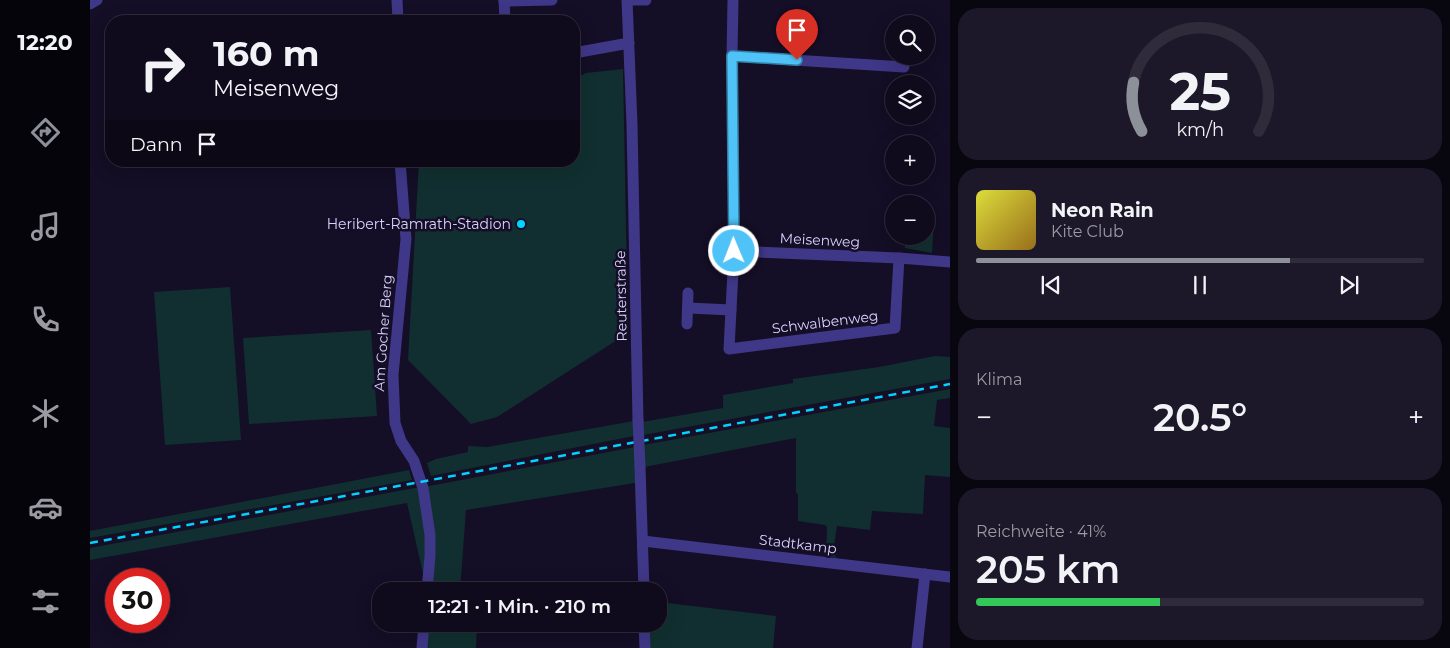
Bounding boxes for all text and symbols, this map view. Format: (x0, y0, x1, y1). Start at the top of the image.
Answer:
pin (776, 9, 818, 60)
map controls (885, 15, 935, 245)
button: search (885, 15, 935, 65)
icon: arrive (783, 16, 811, 44)
text: 12:20 (17, 29, 73, 56)
text: 160 m (213, 32, 319, 75)
icon: right (130, 35, 195, 100)
text: 25 (1169, 60, 1231, 123)
text: Meisenweg (213, 75, 339, 102)
button: layers (885, 75, 935, 125)
icon: directions (28, 115, 63, 150)
text: km/h (1176, 119, 1224, 140)
icon: arrive (193, 130, 221, 158)
text: Dann (130, 133, 183, 156)
button: + (885, 135, 935, 185)
button: − (885, 195, 935, 245)
text: Neon Rain (1051, 199, 1154, 222)
icon: music (28, 209, 63, 244)
place label: Heribert-Ramrath-Stadion (327, 215, 511, 233)
marker: Heribert-Ramrath-Stadion (515, 218, 527, 230)
text: Kite Club (1051, 222, 1124, 241)
position arrow (707, 224, 759, 276)
street label: Meisenweg (779, 229, 861, 251)
street label: Reuterstraße (611, 250, 631, 342)
icon: previous (1037, 271, 1065, 299)
icon: pause (1186, 271, 1214, 299)
icon: next (1335, 271, 1363, 299)
street label: Am Gocher Berg (370, 274, 396, 392)
icon: phone (28, 302, 63, 337)
street label: Schwalbenweg (771, 307, 879, 337)
text: Klima (976, 370, 1022, 389)
text: 20.5° (1153, 394, 1247, 441)
icon: climate (28, 396, 63, 431)
text: − (976, 400, 992, 434)
text: + (1408, 400, 1424, 434)
icon: car (28, 490, 63, 525)
text: Reichweite · 41% (976, 522, 1106, 541)
street label: Stadtkamp (758, 530, 838, 558)
text: 205 km (976, 546, 1120, 593)
speed limit sign: 30 (105, 568, 170, 633)
icon: filters (28, 584, 63, 619)
text: 12:21 · 1 Min. · 210 m (428, 595, 611, 618)

